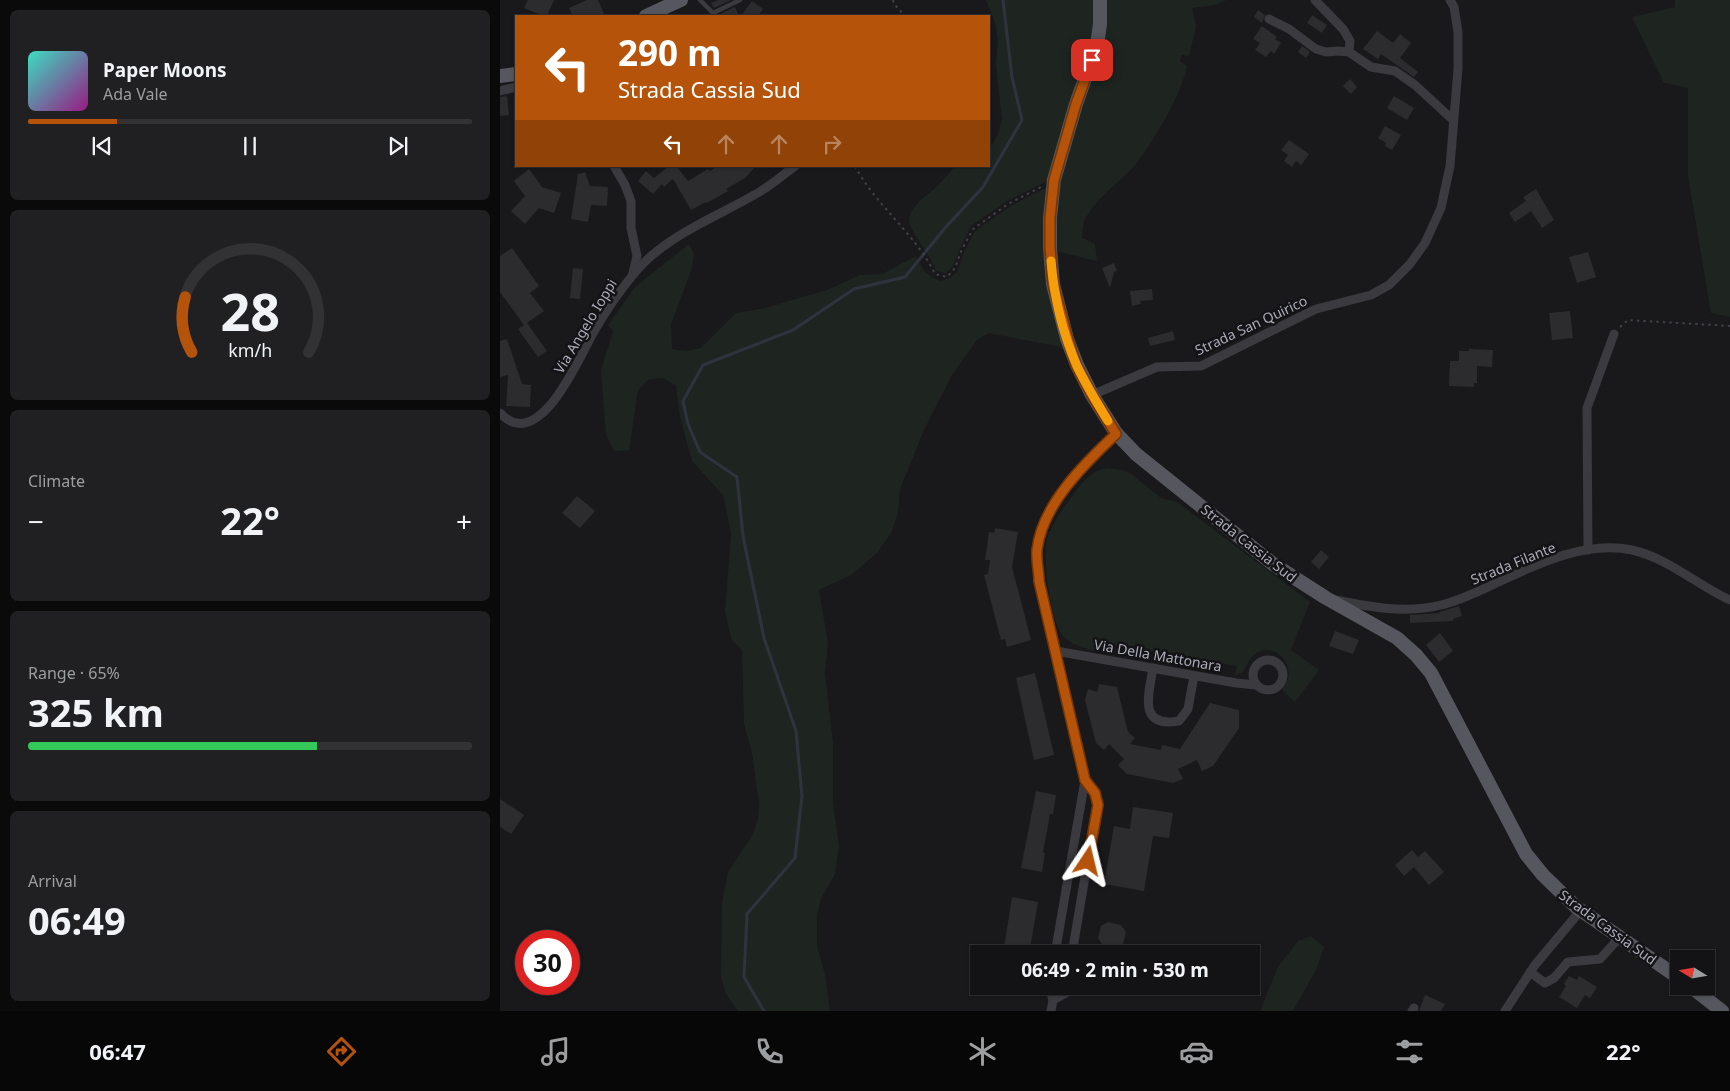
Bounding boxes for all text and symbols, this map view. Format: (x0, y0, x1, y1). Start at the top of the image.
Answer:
text: 290 m (618, 29, 721, 76)
icon: left (535, 35, 600, 100)
pin (1071, 39, 1113, 81)
icon: arrive (1078, 46, 1106, 74)
text: Paper Moons (103, 57, 227, 83)
text: Strada Cassia Sud (618, 74, 801, 104)
text: Ada Vale (103, 83, 168, 105)
icon: left (659, 130, 687, 158)
icon: ahead (712, 130, 740, 158)
icon: ahead (765, 130, 793, 158)
icon: right (818, 130, 846, 158)
icon: previous (88, 132, 116, 160)
icon: pause (236, 132, 264, 160)
icon: next (384, 132, 412, 160)
text: 28 (220, 275, 280, 346)
street label: Via Angelo Ioppi (549, 275, 621, 377)
street label: Strada San Quirico (1192, 291, 1310, 359)
text: km/h (228, 338, 272, 362)
text: Climate (28, 470, 85, 492)
text: 22° (220, 494, 280, 546)
street label: Strada Cassia Sud (1197, 500, 1301, 586)
text: − (28, 502, 44, 540)
text: + (456, 502, 472, 540)
street label: Strada Filante (1468, 537, 1558, 589)
street label: Via Della Mattonara (1093, 634, 1223, 676)
text: Range · 65% (28, 662, 120, 684)
text: 325 km (28, 686, 164, 738)
position arrow (1061, 834, 1113, 886)
text: Arrival (28, 870, 77, 892)
street label: Strada Cassia Sud (1555, 885, 1661, 969)
text: 06:49 (28, 894, 126, 946)
speed limit sign: 30 (515, 930, 580, 995)
north arrow (1670, 950, 1715, 995)
map controls (1670, 950, 1715, 995)
text: 06:49 · 2 min · 530 m (1021, 957, 1209, 983)
icon: directions (324, 1034, 359, 1069)
icon: music (538, 1034, 573, 1069)
icon: phone (752, 1034, 787, 1069)
icon: climate (965, 1034, 1000, 1069)
icon: car (1179, 1034, 1214, 1069)
icon: filters (1392, 1034, 1427, 1069)
text: 06:47 (89, 1036, 146, 1066)
text: 22° (1606, 1036, 1641, 1066)

